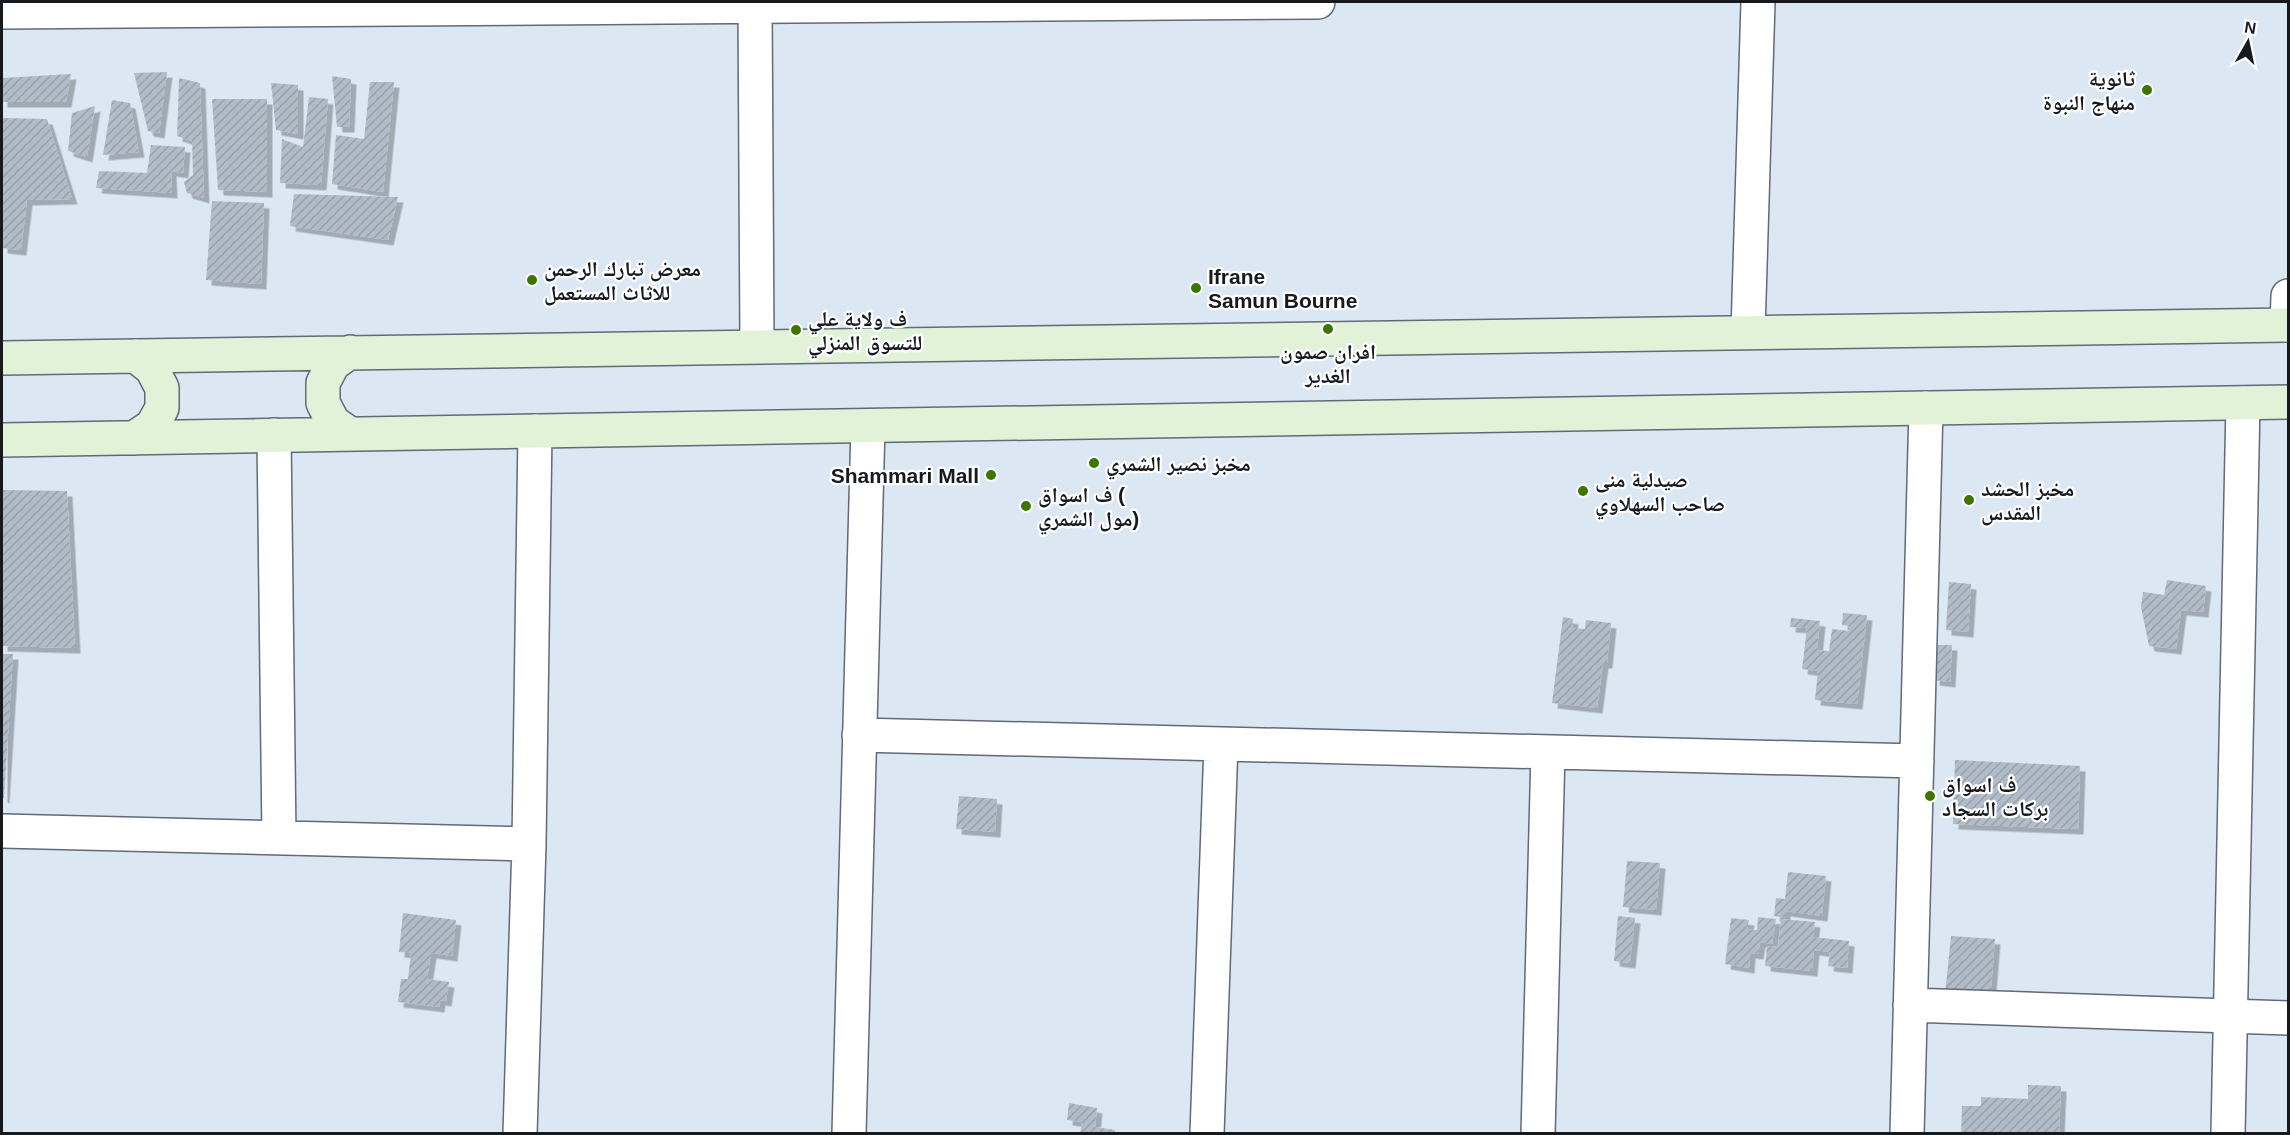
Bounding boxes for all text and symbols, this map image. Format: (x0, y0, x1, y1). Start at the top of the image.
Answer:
north arrow (2218, 12, 2278, 72)
text: N (2243, 18, 2257, 37)
place label: ثانوية منهاج النبوة (2043, 67, 2135, 116)
marker: ثانوية منهاج النبوة (2140, 83, 2154, 97)
place label: معرض تبارك الرحمن للاثاث المستعمل (544, 257, 701, 306)
place label: Ifrane Samun Bourne (1208, 265, 1357, 312)
marker: معرض تبارك الرحمن للاثاث المستعمل (525, 273, 539, 287)
marker: Ifrane Samun Bourne (1189, 281, 1203, 295)
place label: ف ولاية علي للتسوق المنزلي (808, 307, 922, 359)
marker: افران صمون الغدير (1321, 322, 1335, 336)
marker: ف ولاية علي للتسوق المنزلي (789, 323, 803, 337)
place label: افران صمون الغدير (1280, 340, 1376, 388)
place label: مخبز نصير الشمري (1106, 452, 1251, 480)
marker: مخبز نصير الشمري (1087, 456, 1101, 470)
place label: Shammari Mall (831, 464, 979, 487)
marker: Shammari Mall (984, 468, 998, 482)
place label: صيدلية منى صاحب السهلاوي (1595, 468, 1725, 520)
place label: مخبز الحشد المقدس (1981, 477, 2074, 526)
place label: ف اسواق ( مول الشمري) (1038, 483, 1139, 535)
marker: صيدلية منى صاحب السهلاوي (1576, 484, 1590, 498)
marker: مخبز الحشد المقدس (1962, 493, 1976, 507)
marker: ف اسواق ( مول الشمري) (1019, 499, 1033, 513)
place label: ف اسواق بركات السجاد (1942, 773, 2048, 821)
marker: ف اسواق بركات السجاد (1923, 789, 1937, 803)

